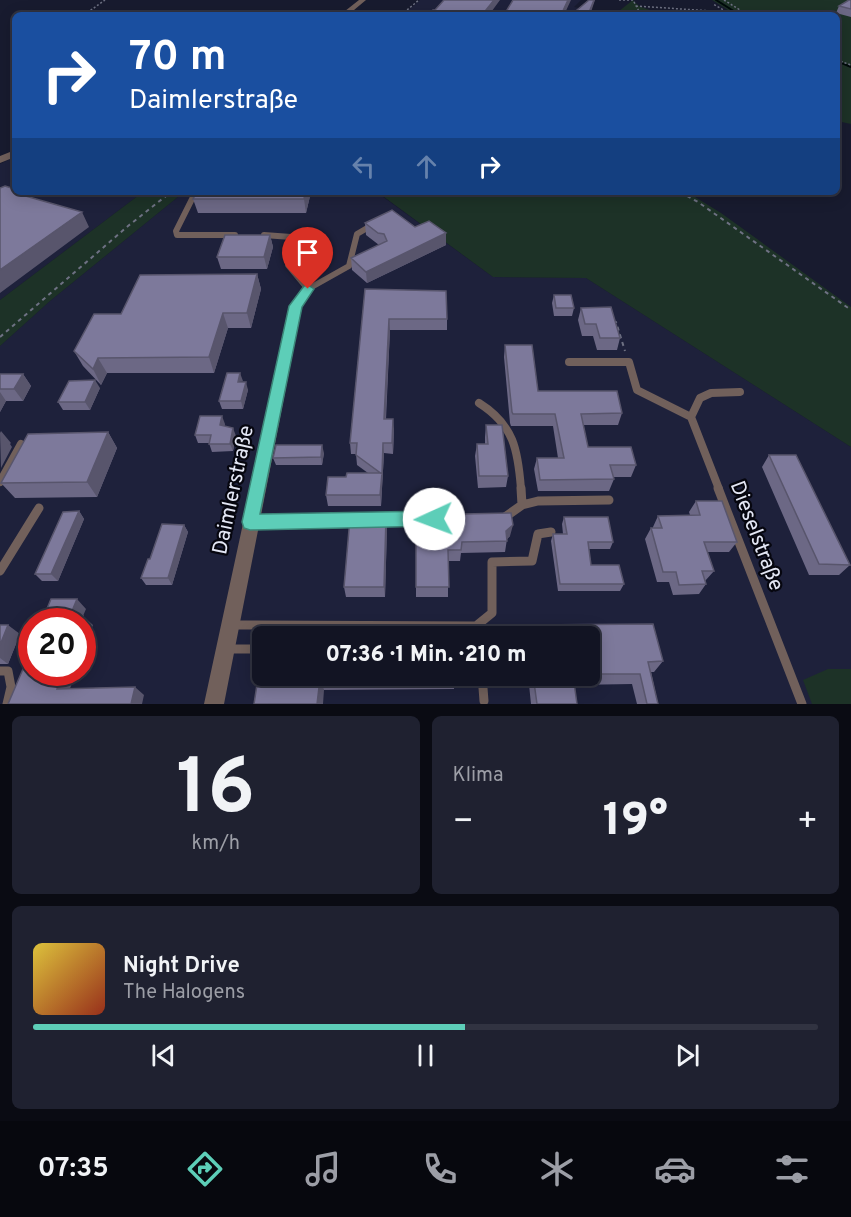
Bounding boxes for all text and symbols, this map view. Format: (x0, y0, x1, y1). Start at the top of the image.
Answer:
text: 70 m (129, 32, 227, 85)
icon: right (30, 36, 108, 114)
text: Daimlerstraße (129, 84, 298, 118)
icon: left (347, 150, 380, 183)
icon: ahead (410, 150, 443, 183)
icon: right (473, 150, 506, 183)
pin (282, 227, 333, 289)
icon: arrive (291, 236, 324, 269)
street label: Daimlerstraße (207, 423, 261, 557)
street label: Dieselstraße (723, 477, 789, 595)
position arrow (402, 487, 466, 551)
speed limit sign: 20 (18, 608, 96, 686)
text: 07:36 · 1 Min. · 210 m (325, 642, 527, 669)
text: 16 (176, 742, 255, 841)
text: Klima (453, 763, 504, 789)
text: 19° (603, 794, 668, 851)
text: − (453, 802, 474, 844)
text: + (797, 802, 818, 844)
text: km/h (191, 831, 240, 857)
text: Night Drive (123, 953, 240, 980)
text: The Halogens (123, 980, 245, 1006)
icon: previous (147, 1039, 180, 1072)
icon: pause (409, 1039, 442, 1072)
icon: next (671, 1039, 704, 1072)
icon: directions (184, 1148, 226, 1190)
icon: music (302, 1148, 344, 1190)
icon: phone (419, 1148, 461, 1190)
icon: climate (536, 1148, 578, 1190)
icon: car (654, 1148, 696, 1190)
icon: filters (771, 1148, 813, 1190)
text: 07:35 (38, 1152, 109, 1186)

